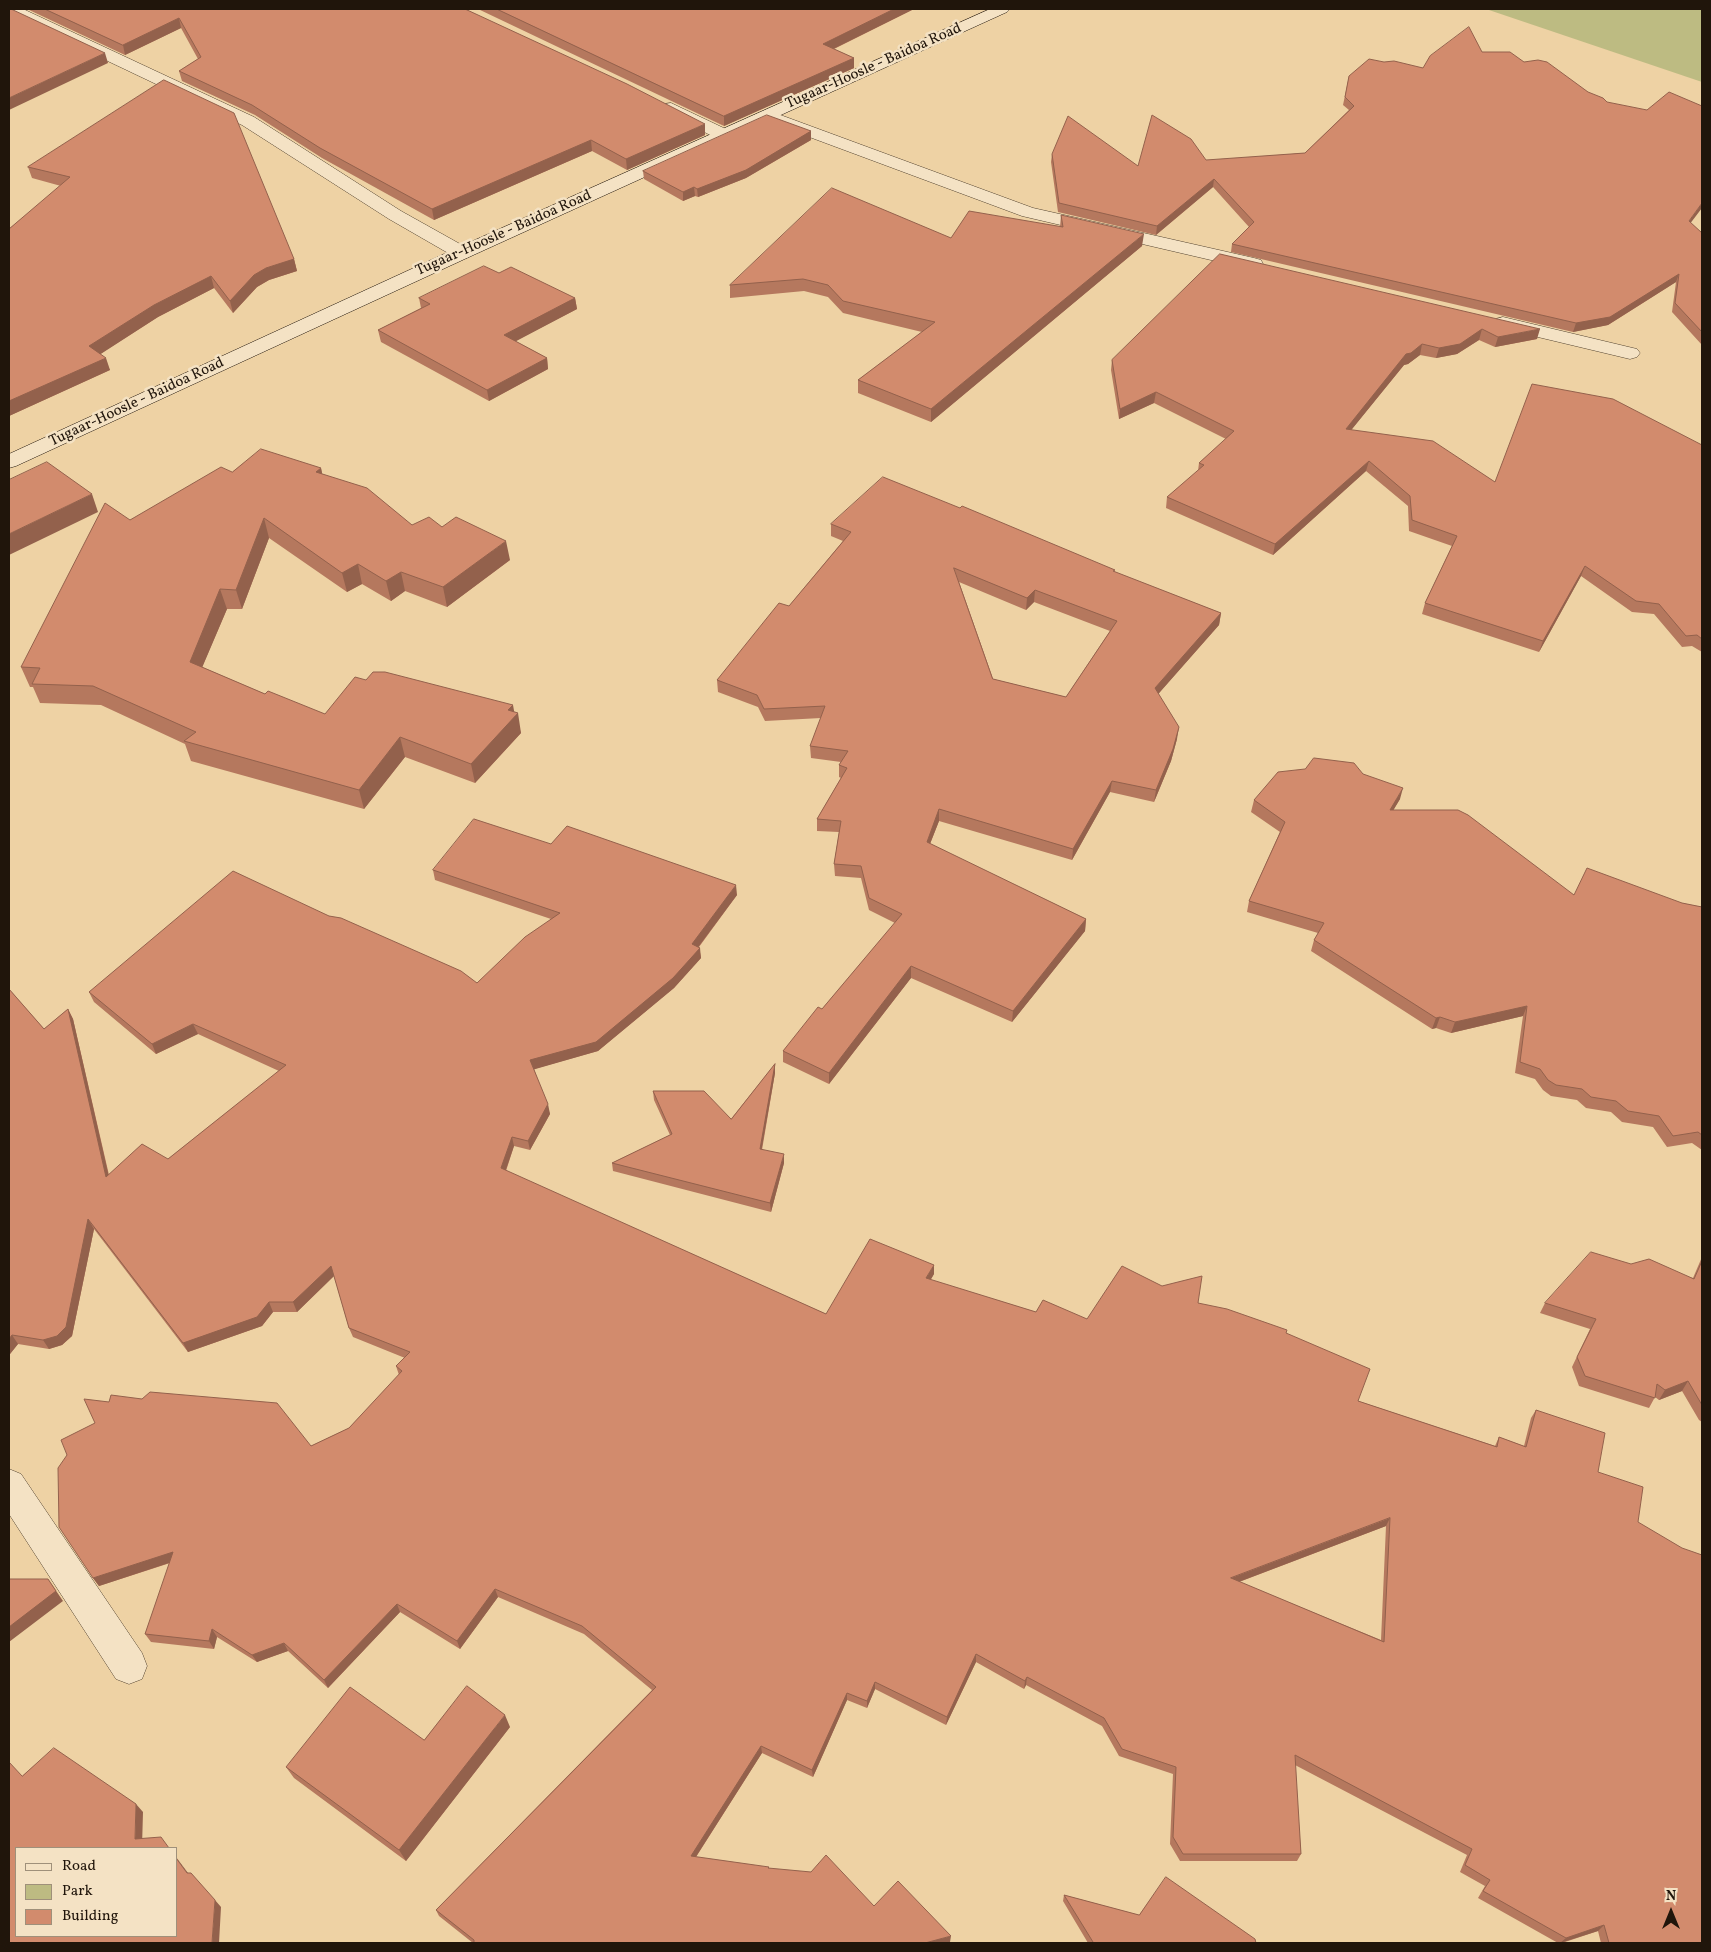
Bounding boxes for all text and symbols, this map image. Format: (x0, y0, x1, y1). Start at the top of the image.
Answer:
street label: Tugaar-Hoosle - Baidoa Road (783, 20, 965, 114)
street label: Tugaar-Hoosle - Baidoa Road (413, 187, 595, 281)
street label: Tugaar-Hoosle - Baidoa Road (47, 355, 227, 451)
legend (15, 1847, 178, 1937)
text: Road (62, 1856, 96, 1877)
text: Park (62, 1881, 93, 1902)
north arrow (1646, 1887, 1696, 1937)
text: N (1666, 1887, 1676, 1906)
text: Building (62, 1906, 118, 1927)

